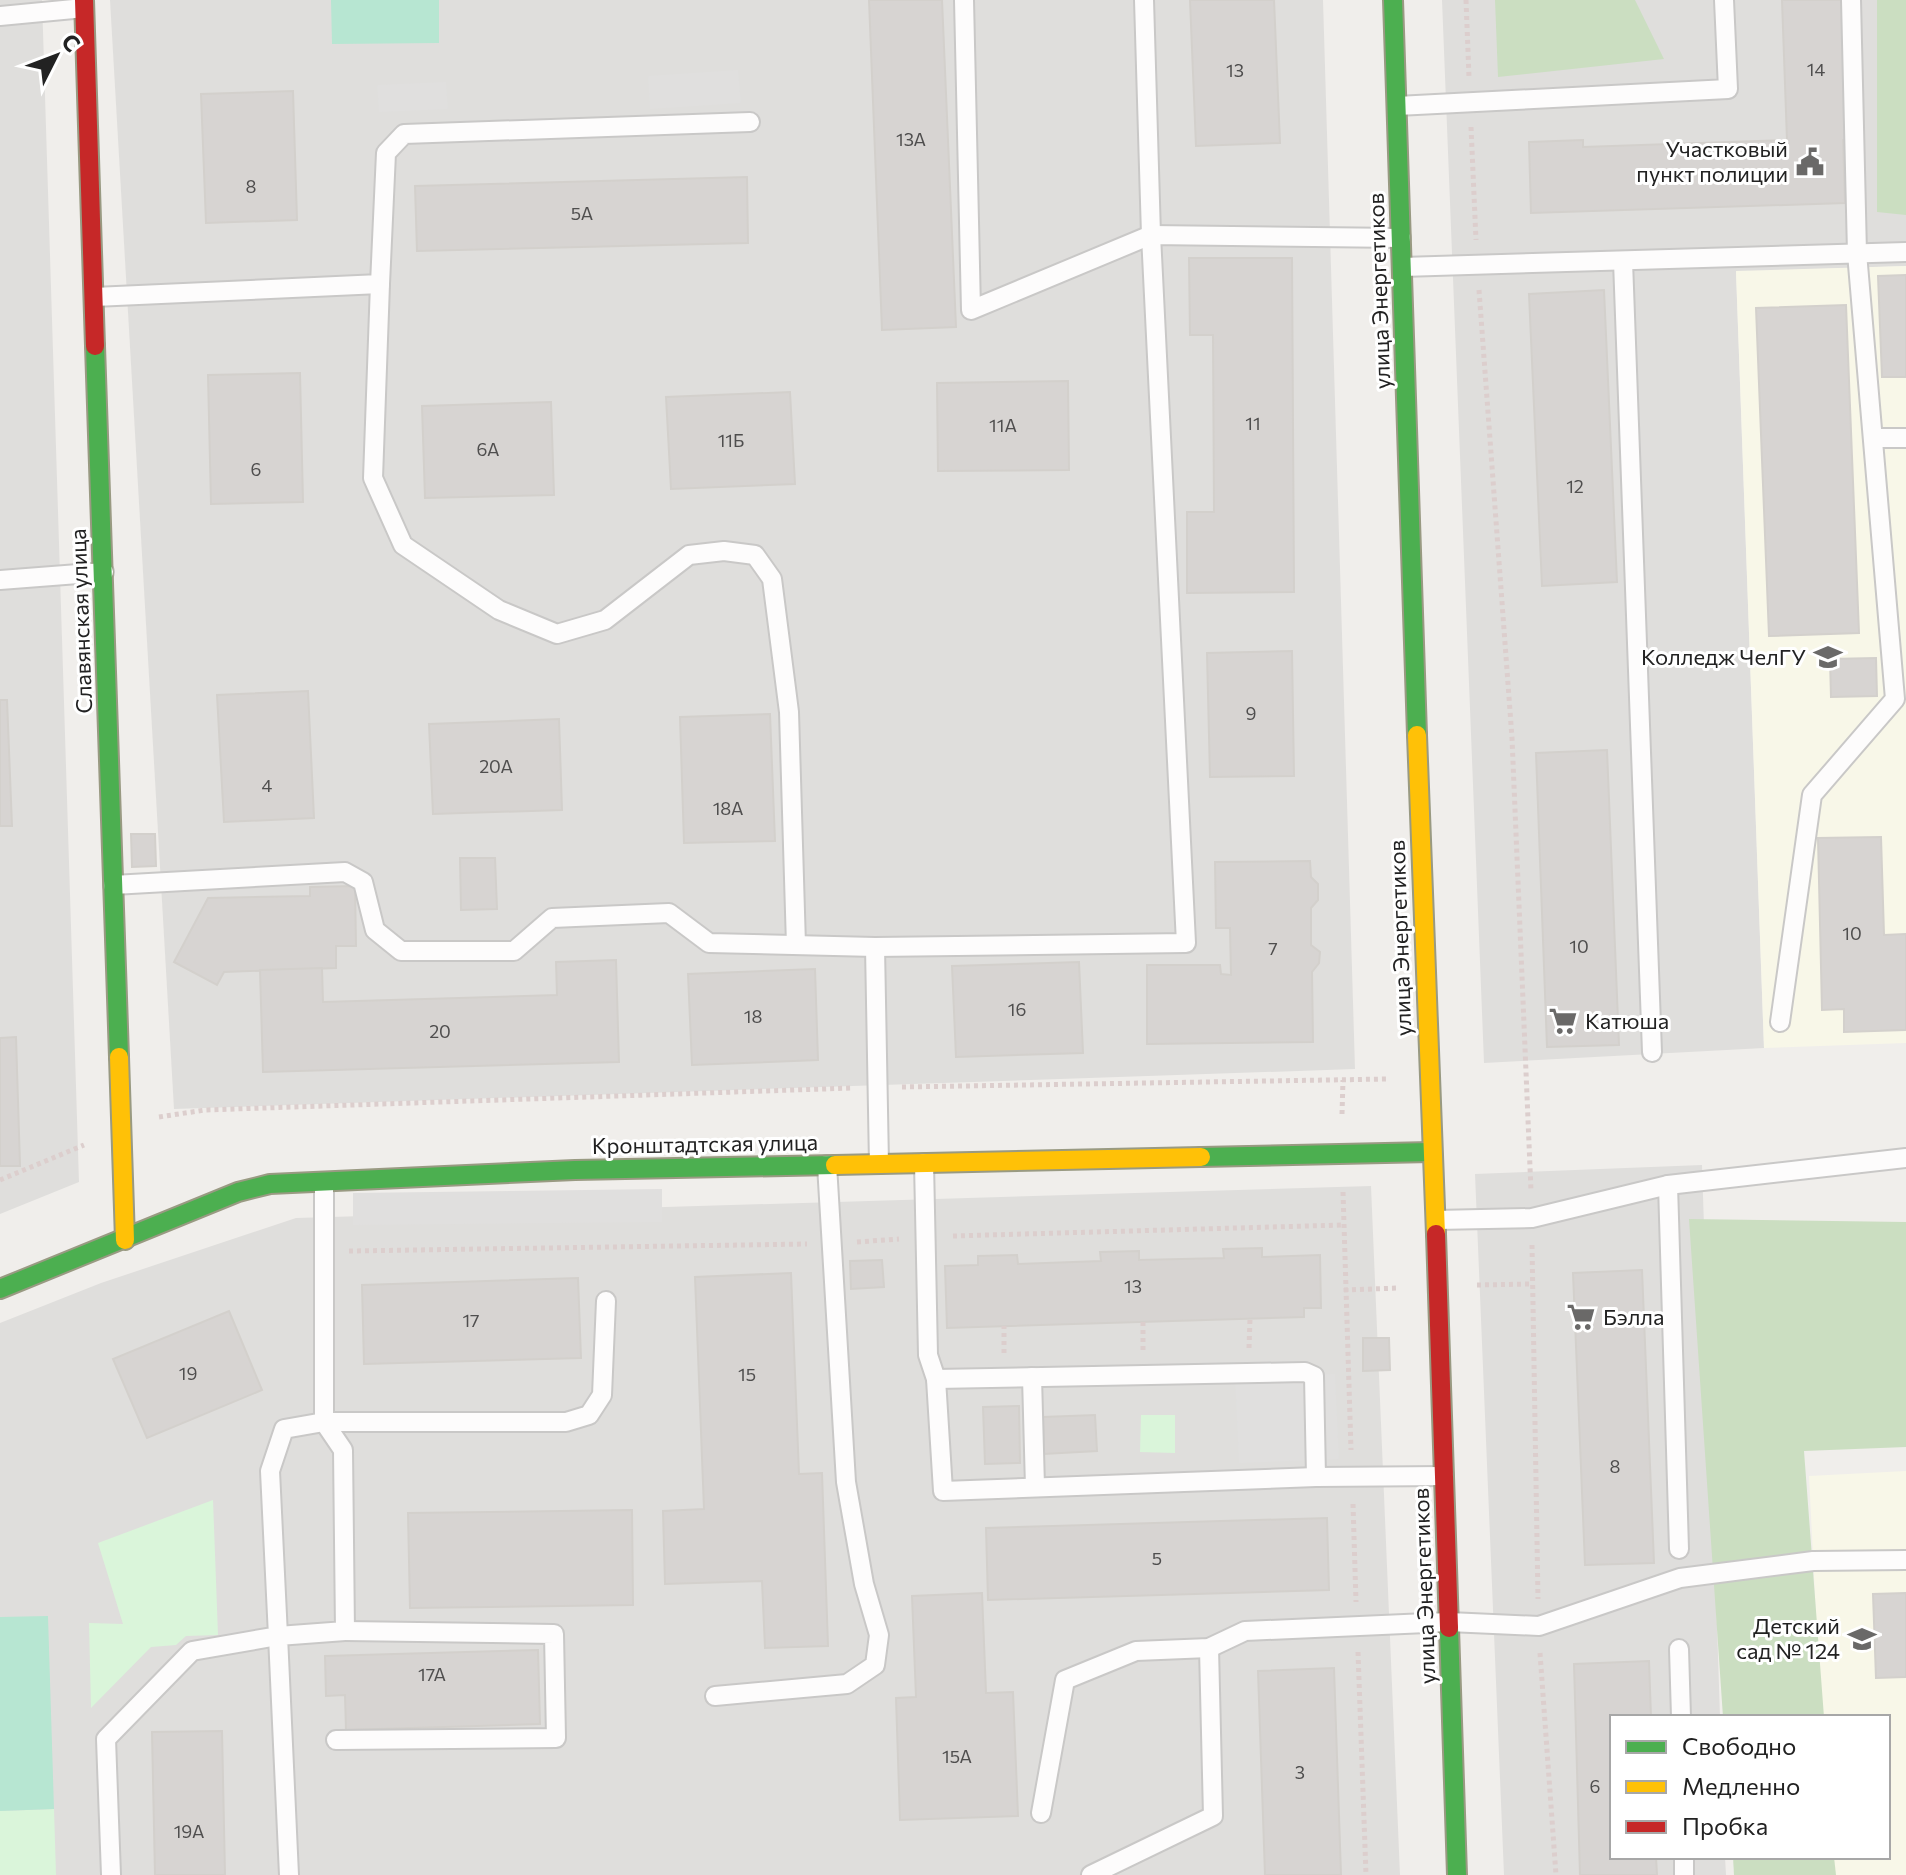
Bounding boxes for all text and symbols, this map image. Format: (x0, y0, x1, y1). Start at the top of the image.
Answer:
north arrow (16, 16, 96, 96)
text: С (56, 28, 86, 57)
house number: 14 (1807, 58, 1825, 80)
house number: 13 (1226, 59, 1244, 81)
house number: 13А (896, 128, 926, 150)
place label: Участковый пункт полиции (1636, 135, 1788, 187)
public building icon: Участковый пункт полиции (1795, 147, 1825, 177)
house number: 8 (246, 175, 257, 197)
street label: улица Энергетиков (1362, 192, 1395, 390)
house number: 5А (571, 202, 593, 224)
house number: 11 (1245, 412, 1261, 434)
house number: 11А (989, 414, 1017, 436)
house number: 11Б (718, 429, 744, 451)
house number: 6А (477, 438, 499, 460)
house number: 6 (251, 458, 261, 480)
house number: 12 (1566, 475, 1584, 497)
street label: Славянская улица (64, 528, 97, 714)
school or university icon: Колледж ЧелГУ (1813, 642, 1843, 672)
place label: Колледж ЧелГУ (1641, 643, 1806, 670)
house number: 9 (1246, 702, 1256, 724)
house number: 20А (479, 755, 513, 777)
house number: 4 (262, 774, 273, 796)
house number: 18А (713, 797, 743, 819)
street label: улица Энергетиков (1383, 839, 1416, 1037)
house number: 10 (1842, 922, 1862, 944)
house number: 10 (1569, 935, 1589, 957)
house number: 7 (1268, 937, 1278, 959)
house number: 16 (1008, 998, 1026, 1020)
house number: 18 (744, 1005, 762, 1027)
supermarket icon: Катюша (1548, 1006, 1578, 1036)
place label: Катюша (1585, 1007, 1669, 1034)
house number: 20 (429, 1020, 451, 1042)
street label: Кронштадтская улица (592, 1128, 818, 1159)
house number: 13 (1124, 1275, 1142, 1297)
supermarket icon: Бэлла (1566, 1302, 1596, 1332)
place label: Бэлла (1603, 1303, 1664, 1330)
house number: 17 (462, 1309, 480, 1331)
house number: 19 (179, 1362, 197, 1384)
house number: 15 (738, 1363, 756, 1385)
house number: 8 (1610, 1455, 1621, 1477)
street label: улица Энергетиков (1407, 1487, 1440, 1685)
house number: 5 (1152, 1547, 1162, 1569)
place label: Детский сад № 124 (1736, 1612, 1840, 1664)
school or university icon: Детский сад № 124 (1847, 1624, 1877, 1654)
house number: 17А (418, 1663, 446, 1685)
legend (1610, 1715, 1890, 1859)
text: Свободно (1682, 1731, 1796, 1760)
house number: 15А (942, 1745, 972, 1767)
house number: 3 (1295, 1761, 1305, 1783)
text: Медленно (1682, 1771, 1800, 1800)
house number: 6 (1590, 1775, 1600, 1797)
text: Пробка (1682, 1811, 1768, 1840)
house number: 19А (174, 1820, 204, 1842)

